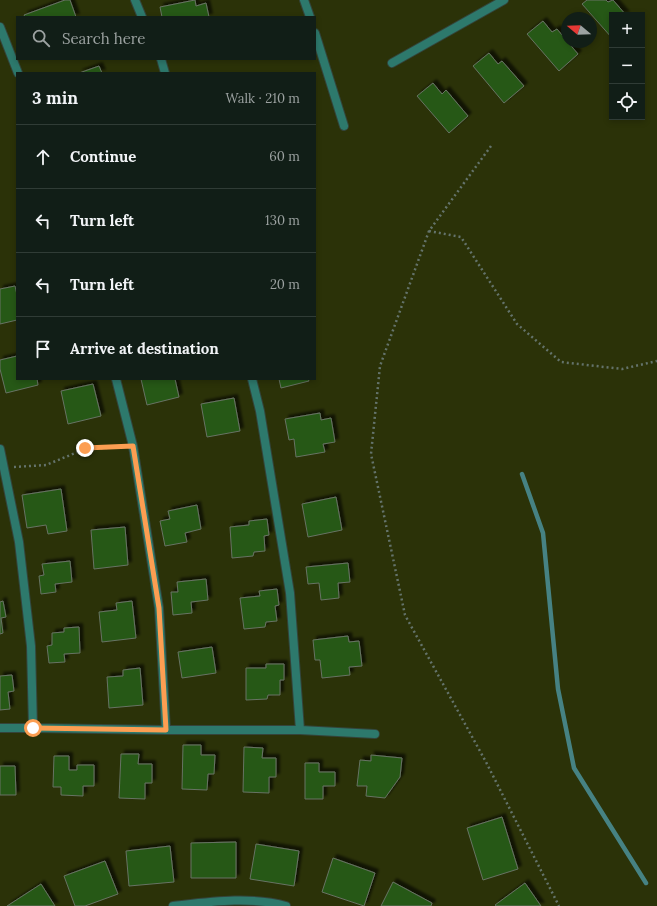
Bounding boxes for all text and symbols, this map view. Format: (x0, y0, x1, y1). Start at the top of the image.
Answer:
north arrow (561, 12, 597, 48)
map controls (609, 12, 645, 120)
button: + (609, 12, 645, 48)
search box (16, 16, 316, 60)
icon: search (30, 27, 52, 49)
text: Search here (62, 29, 145, 48)
button: − (609, 48, 645, 84)
button: locate (609, 84, 645, 120)
text: 3 min (32, 87, 78, 109)
text: Walk · 210 m (225, 90, 300, 107)
icon: ahead (32, 146, 54, 168)
text: Continue (70, 147, 136, 166)
text: 60 m (269, 148, 300, 165)
icon: left (32, 210, 54, 232)
text: Turn left (70, 211, 134, 230)
text: 130 m (265, 212, 300, 229)
icon: left (32, 274, 54, 296)
text: Turn left (70, 275, 134, 294)
text: 20 m (270, 276, 300, 293)
icon: arrive (32, 338, 54, 360)
text: Arrive at destination (70, 339, 219, 358)
route end (76, 439, 94, 457)
route start (24, 719, 42, 737)

